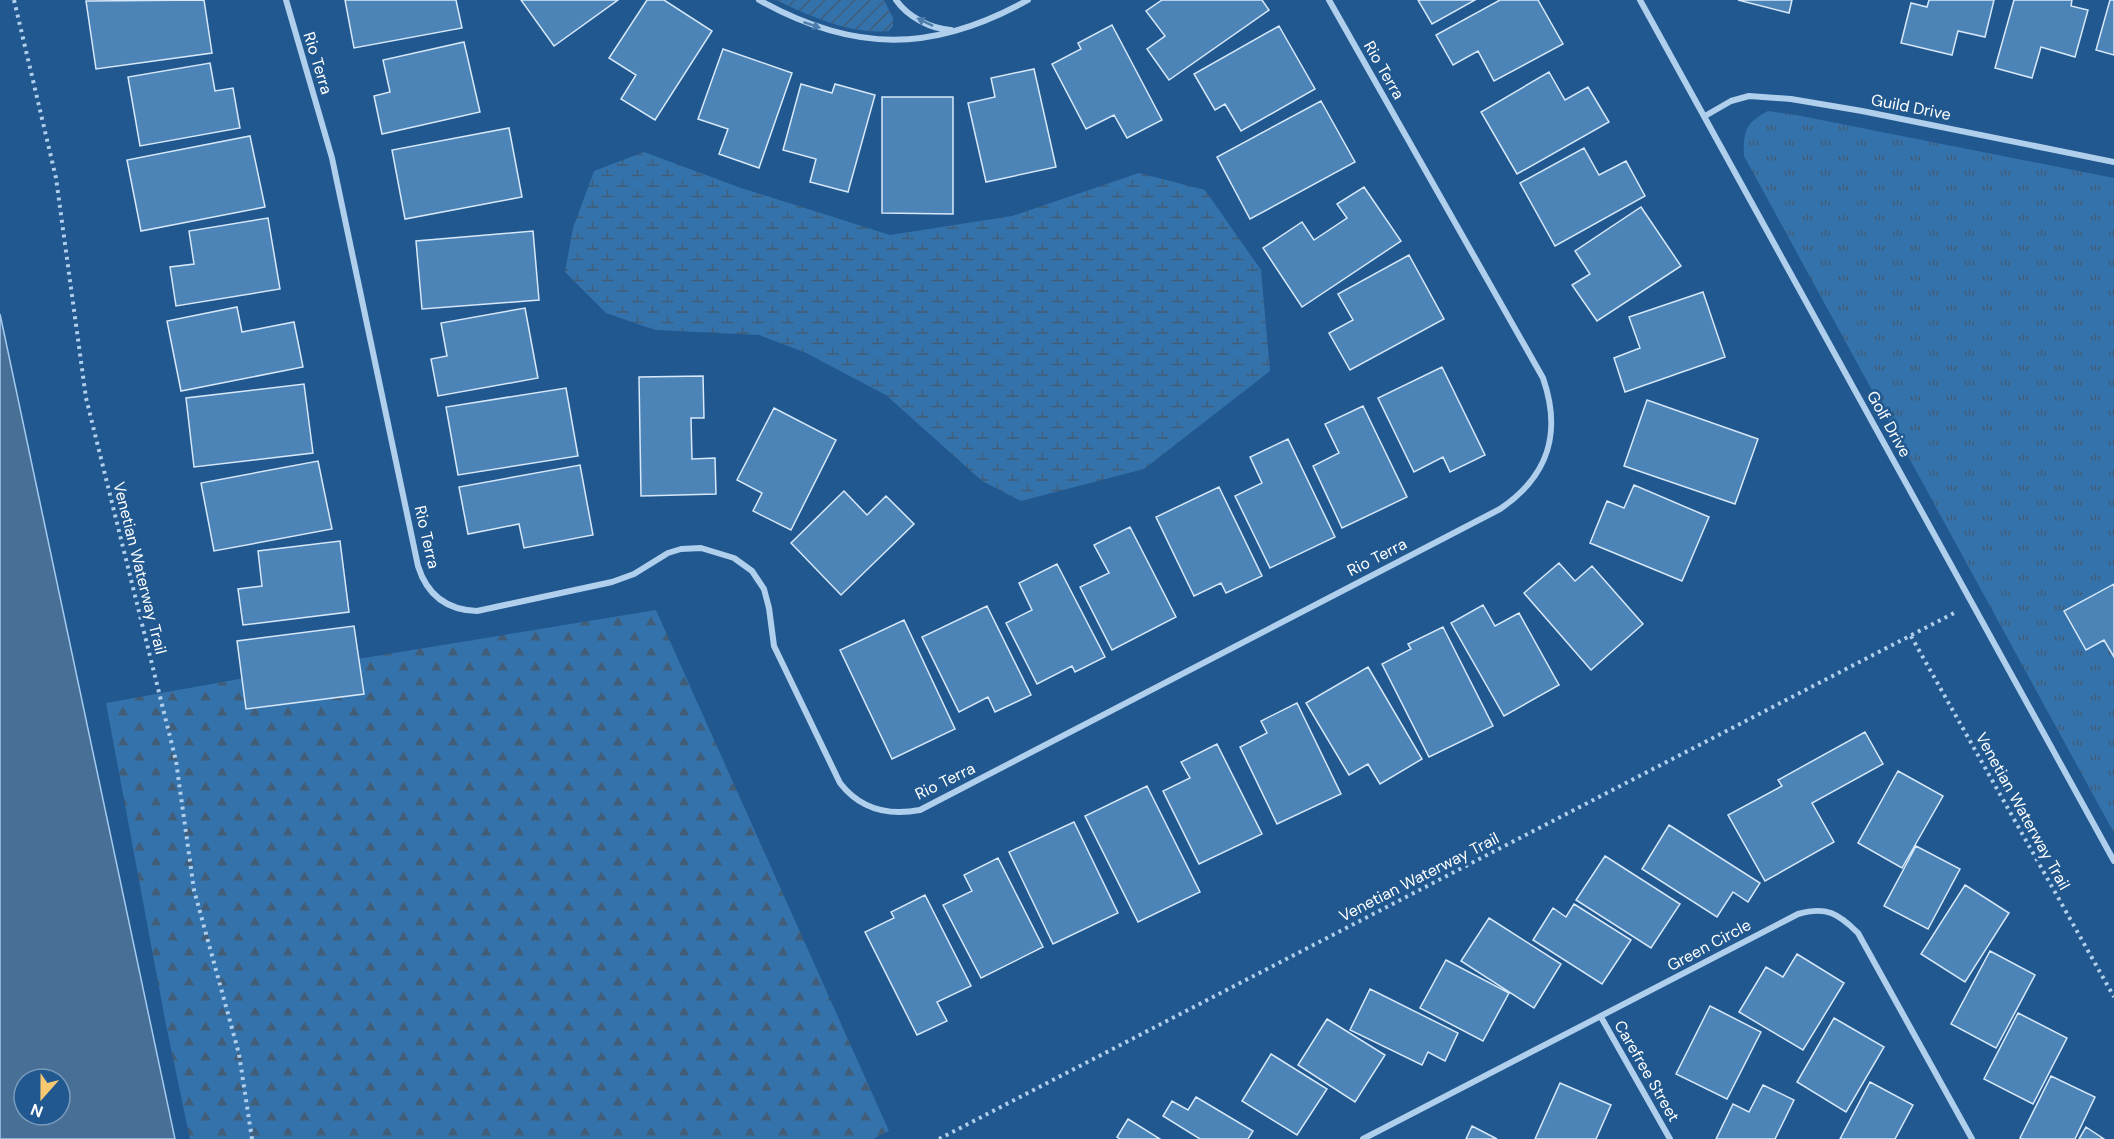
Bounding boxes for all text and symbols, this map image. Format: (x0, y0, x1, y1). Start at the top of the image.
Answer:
one-way arrow (917, 18, 934, 27)
one-way arrow (803, 21, 821, 30)
street label: Rio Terra (299, 29, 337, 97)
street label: Rio Terra (1359, 37, 1409, 103)
street label: Guild Drive (1869, 89, 1953, 125)
street label: Golf Drive (1862, 387, 1916, 461)
street label: Venetian Waterway Trail (108, 480, 172, 656)
street label: Rio Terra (410, 503, 444, 571)
street label: Rio Terra (1344, 533, 1410, 581)
street label: Venetian Waterway Trail (1971, 729, 2075, 893)
street label: Rio Terra (912, 757, 978, 805)
street label: Venetian Waterway Trail (1335, 827, 1503, 927)
street label: Green Circle (1663, 914, 1755, 976)
street label: Carefree Street (1609, 1017, 1685, 1125)
north arrow (12, 1067, 72, 1127)
text: N (28, 1099, 46, 1122)

